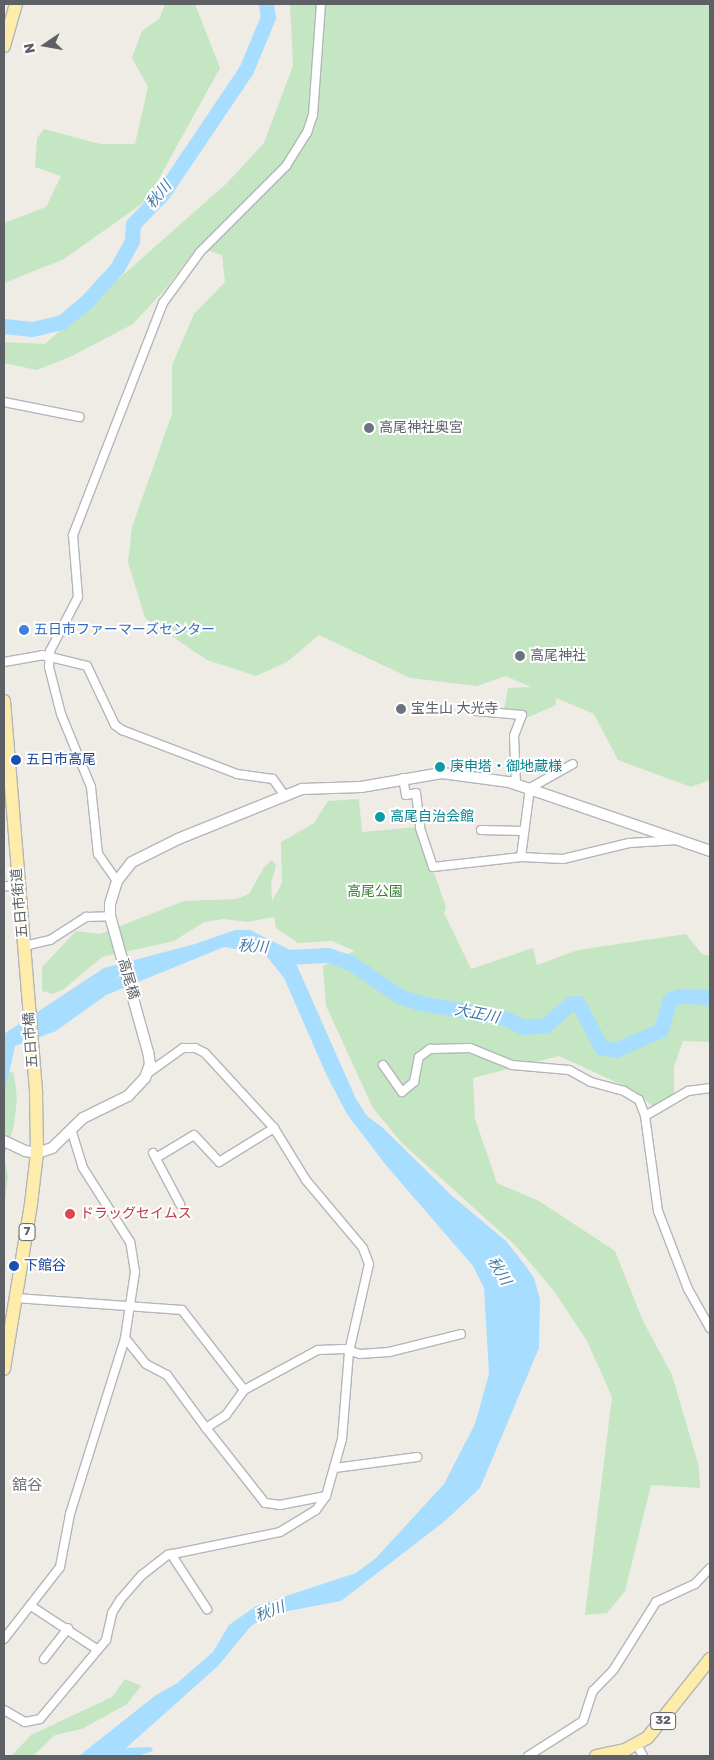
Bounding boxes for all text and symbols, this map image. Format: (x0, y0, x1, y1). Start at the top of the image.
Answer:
north arrow (20, 20, 70, 70)
text: N (20, 42, 39, 55)
water label: 秋川 (142, 178, 176, 212)
place label: 高尾神社奥宮 (379, 420, 463, 436)
marker: 高尾神社奥宮 (363, 422, 375, 434)
place label: 五日市ファーマーズセンター (34, 622, 216, 638)
marker: 五日市ファーマーズセンター (18, 624, 30, 636)
place label: 高尾神社 (530, 648, 586, 664)
marker: 高尾神社 (514, 650, 526, 662)
place label: 宝生山 大光寺 (411, 701, 498, 717)
marker: 宝生山 大光寺 (395, 703, 407, 715)
place label: 五日市高尾 (26, 752, 96, 768)
marker: 五日市高尾 (10, 754, 22, 766)
place label: 庚申塔・御地蔵様 (450, 759, 562, 775)
marker: 庚申塔・御地蔵様 (434, 761, 446, 773)
place label: 高尾自治会館 (390, 809, 474, 825)
marker: 高尾自治会館 (374, 811, 386, 823)
street label: 五日市街道 (9, 867, 31, 939)
park label: 高尾公園 (347, 884, 403, 900)
water label: 秋川 (237, 937, 269, 957)
street label: 高尾橋 (114, 956, 142, 1002)
water label: 大正川 (453, 1001, 501, 1027)
street label: 五日市橋 (21, 1011, 41, 1069)
place label: ドラッグセイムス (80, 1206, 192, 1222)
marker: ドラッグセイムス (64, 1208, 76, 1220)
road number: 7 (18, 1222, 36, 1242)
water label: 秋川 (484, 1254, 514, 1288)
place label: 下館谷 (24, 1258, 66, 1274)
marker: 下館谷 (8, 1260, 20, 1272)
district label: 舘谷 (12, 1477, 42, 1495)
water label: 秋川 (253, 1598, 287, 1626)
road number: 32 (649, 1712, 677, 1730)

